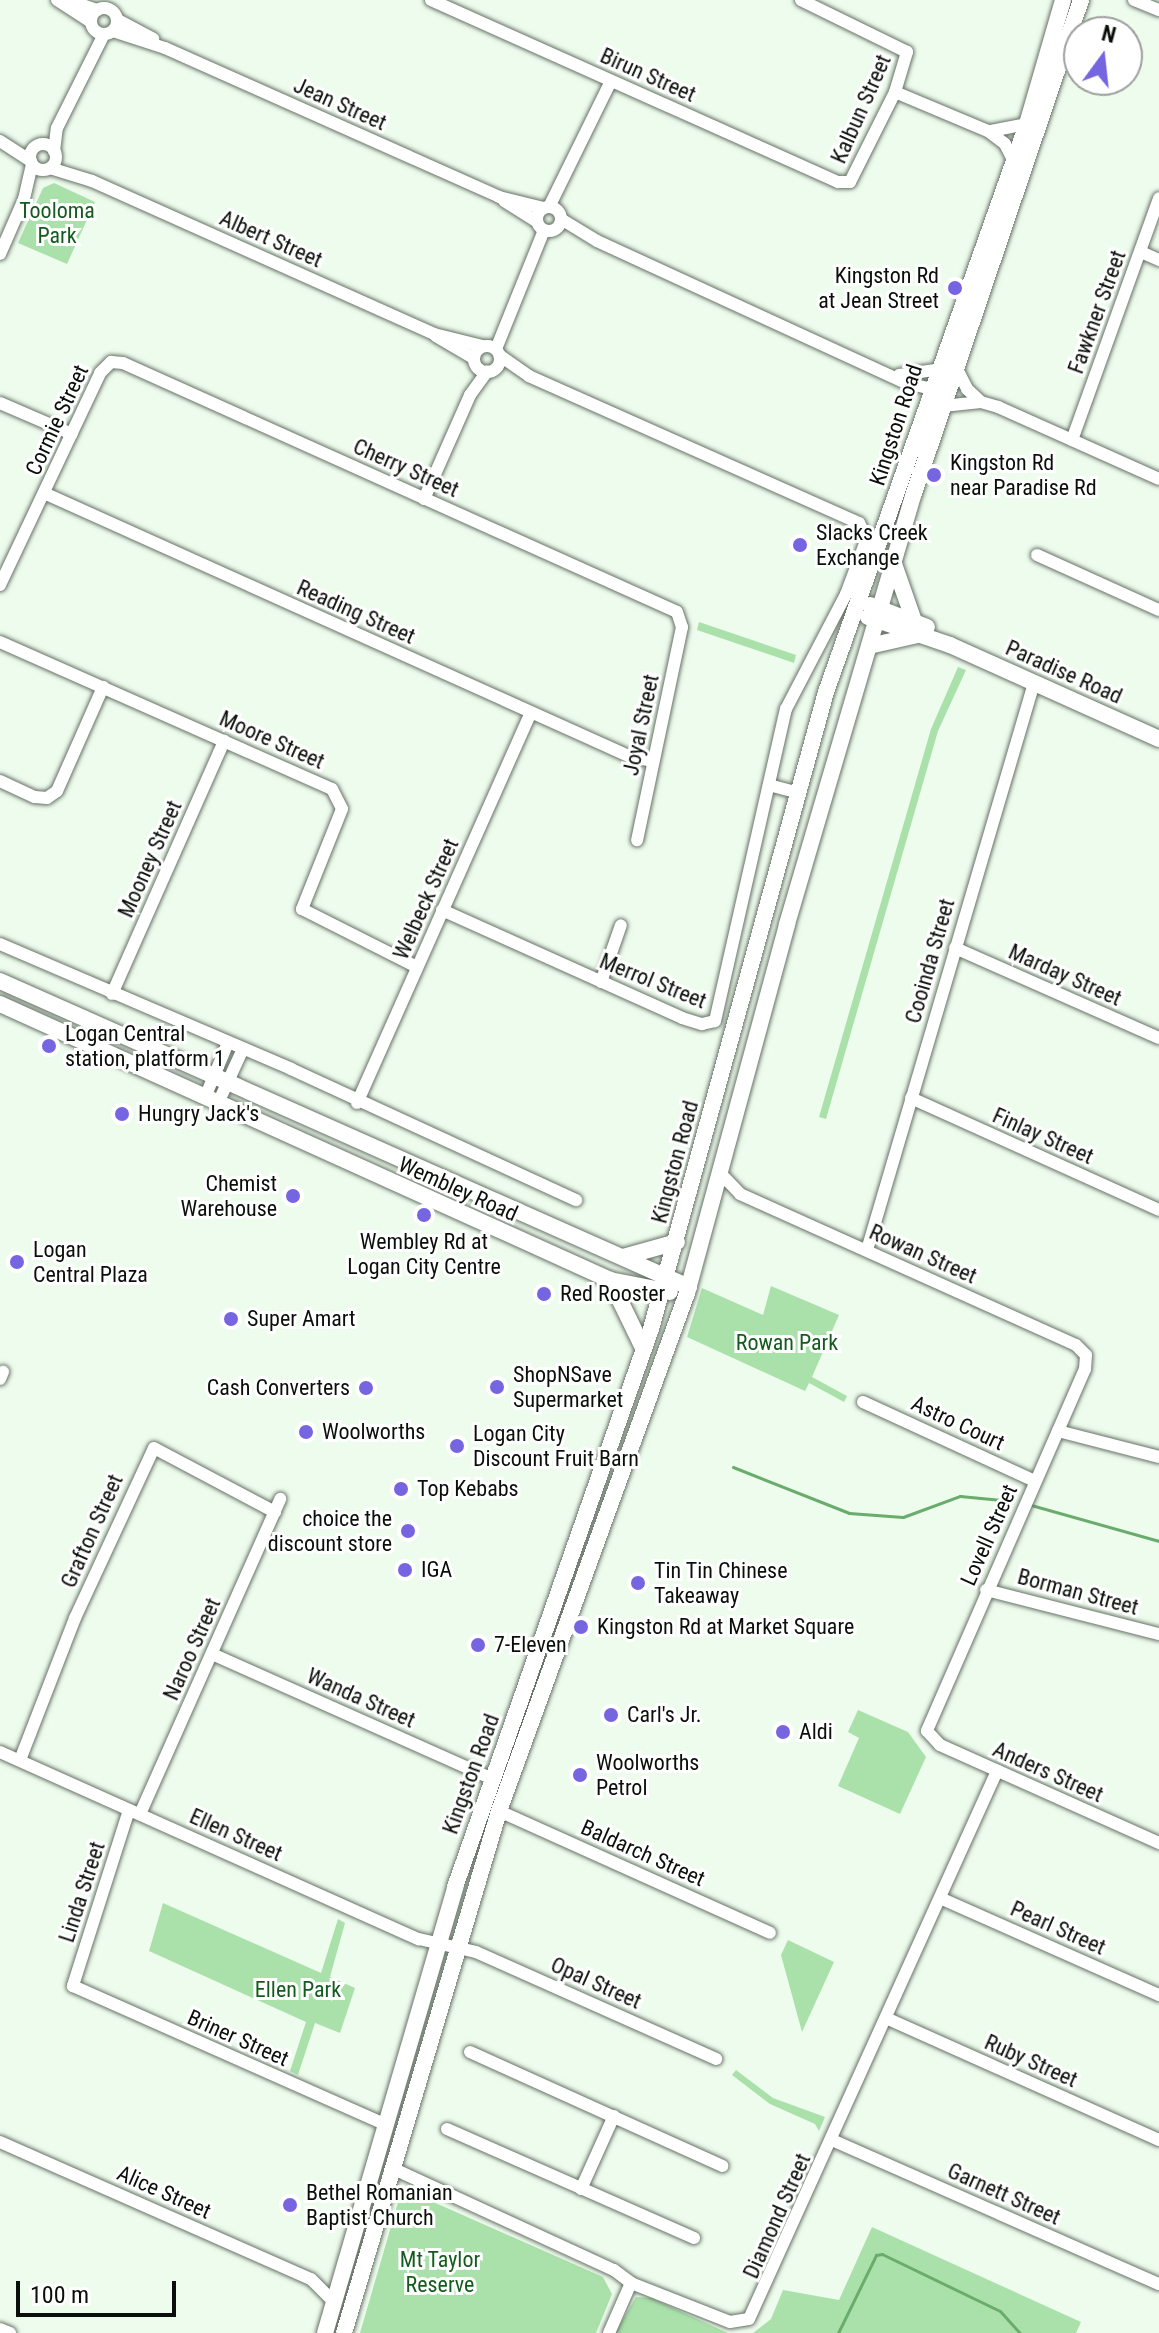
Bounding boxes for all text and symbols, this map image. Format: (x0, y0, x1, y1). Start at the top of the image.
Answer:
north arrow (1063, 16, 1143, 96)
text: N (1099, 20, 1119, 48)
street label: Birun Street (596, 42, 700, 108)
street label: Kalbun Street (825, 50, 897, 168)
street label: Jean Street (290, 72, 390, 136)
park label: Tooloma Park (19, 197, 95, 248)
street label: Albert Street (216, 205, 326, 273)
street label: Fawkner Street (1062, 247, 1132, 377)
place label: Kingston Rd at Jean Street (818, 262, 939, 314)
marker: Kingston Rd at Jean Street (946, 279, 964, 297)
street label: Cormie Street (20, 361, 94, 479)
street label: Kingston Road (864, 361, 928, 489)
street label: Cherry Street (349, 433, 463, 503)
place label: Kingston Rd near Paradise Rd (950, 449, 1097, 500)
marker: Kingston Rd near Paradise Rd (925, 466, 943, 484)
place label: Slacks Creek Exchange (816, 519, 928, 570)
marker: Slacks Creek Exchange (791, 536, 809, 554)
street label: Reading Street (293, 574, 419, 650)
street label: Paradise Road (1002, 635, 1126, 709)
street label: Joyal Street (617, 672, 665, 778)
street label: Moore Street (215, 705, 329, 775)
street label: Mooney Street (112, 796, 188, 922)
street label: Welbeck Street (388, 834, 464, 964)
street label: Cooinda Street (900, 896, 960, 1026)
street label: Marday Street (1004, 938, 1126, 1012)
street label: Merrol Street (596, 948, 710, 1014)
place label: Logan Central station, platform 1 (65, 1020, 225, 1072)
marker: Logan Central station, platform 1 (40, 1037, 58, 1055)
street label: Kingston Road (646, 1098, 704, 1226)
place label: Hungry Jack's (138, 1101, 259, 1127)
street label: Finlay Street (989, 1102, 1097, 1170)
marker: Hungry Jack's (113, 1105, 131, 1123)
street label: Wembley Road (394, 1151, 522, 1227)
place label: Chemist Warehouse (181, 1170, 277, 1222)
marker: Chemist Warehouse (284, 1187, 302, 1205)
marker: Wembley Rd at Logan City Centre (415, 1206, 433, 1224)
street label: Rowan Street (865, 1219, 981, 1289)
place label: Wembley Rd at Logan City Centre (347, 1228, 501, 1280)
place label: Logan Central Plaza (33, 1236, 148, 1288)
marker: Logan Central Plaza (8, 1253, 26, 1271)
place label: Red Rooster (560, 1281, 665, 1307)
marker: Red Rooster (535, 1285, 553, 1303)
place label: Super Amart (247, 1306, 355, 1332)
marker: Super Amart (222, 1310, 240, 1328)
park label: Rowan Park (736, 1330, 838, 1356)
place label: ShopNSave Supermarket (513, 1361, 623, 1412)
place label: Cash Converters (207, 1375, 350, 1401)
marker: ShopNSave Supermarket (488, 1378, 506, 1396)
marker: Cash Converters (357, 1379, 375, 1397)
street label: Astro Court (907, 1390, 1009, 1456)
place label: Woolworths (322, 1419, 425, 1445)
place label: Logan City Discount Fruit Barn (473, 1420, 639, 1472)
marker: Woolworths (297, 1423, 315, 1441)
marker: Logan City Discount Fruit Barn (448, 1437, 466, 1455)
street label: Grafton Street (55, 1470, 129, 1592)
place label: Top Kebabs (417, 1476, 519, 1502)
marker: Top Kebabs (392, 1480, 410, 1498)
street label: Lovell Street (955, 1480, 1023, 1590)
place label: choice the discount store (268, 1505, 392, 1556)
marker: choice the discount store (399, 1522, 417, 1540)
place label: IGA (421, 1557, 452, 1583)
place label: Tin Tin Chinese Takeaway (654, 1557, 788, 1608)
marker: IGA (396, 1561, 414, 1579)
street label: Borman Street (1015, 1563, 1141, 1621)
marker: Tin Tin Chinese Takeaway (629, 1574, 647, 1592)
street label: Naroo Street (158, 1594, 226, 1704)
place label: Kingston Rd at Market Square (597, 1614, 854, 1640)
marker: Kingston Rd at Market Square (572, 1618, 590, 1636)
place label: 7-Eleven (494, 1632, 567, 1658)
marker: 7-Eleven (469, 1636, 487, 1654)
street label: Wanda Street (303, 1662, 419, 1734)
place label: Carl's Jr. (627, 1702, 702, 1728)
marker: Carl's Jr. (602, 1706, 620, 1724)
street label: Kingston Road (437, 1710, 505, 1838)
place label: Aldi (799, 1719, 833, 1745)
marker: Aldi (774, 1723, 792, 1741)
street label: Anders Street (989, 1736, 1107, 1808)
place label: Woolworths Petrol (596, 1749, 699, 1800)
marker: Woolworths Petrol (571, 1766, 589, 1784)
street label: Ellen Street (186, 1803, 286, 1867)
street label: Baldarch Street (577, 1814, 709, 1892)
street label: Linda Street (53, 1838, 111, 1946)
street label: Pearl Street (1006, 1895, 1110, 1961)
street label: Opal Street (547, 1951, 645, 2015)
park label: Ellen Park (255, 1977, 341, 2003)
street label: Briner Street (183, 2004, 293, 2072)
street label: Ruby Street (980, 2029, 1082, 2093)
street label: Diamond Street (738, 2149, 816, 2283)
street label: Garnett Street (943, 2157, 1065, 2231)
street label: Alice Street (113, 2160, 215, 2224)
place label: Bethel Romanian Baptist Church (306, 2179, 453, 2230)
marker: Bethel Romanian Baptist Church (281, 2196, 299, 2214)
park label: Mt Taylor Reserve (400, 2246, 480, 2298)
scale bar (20, 2265, 180, 2315)
text: 100 m (30, 2281, 89, 2309)

